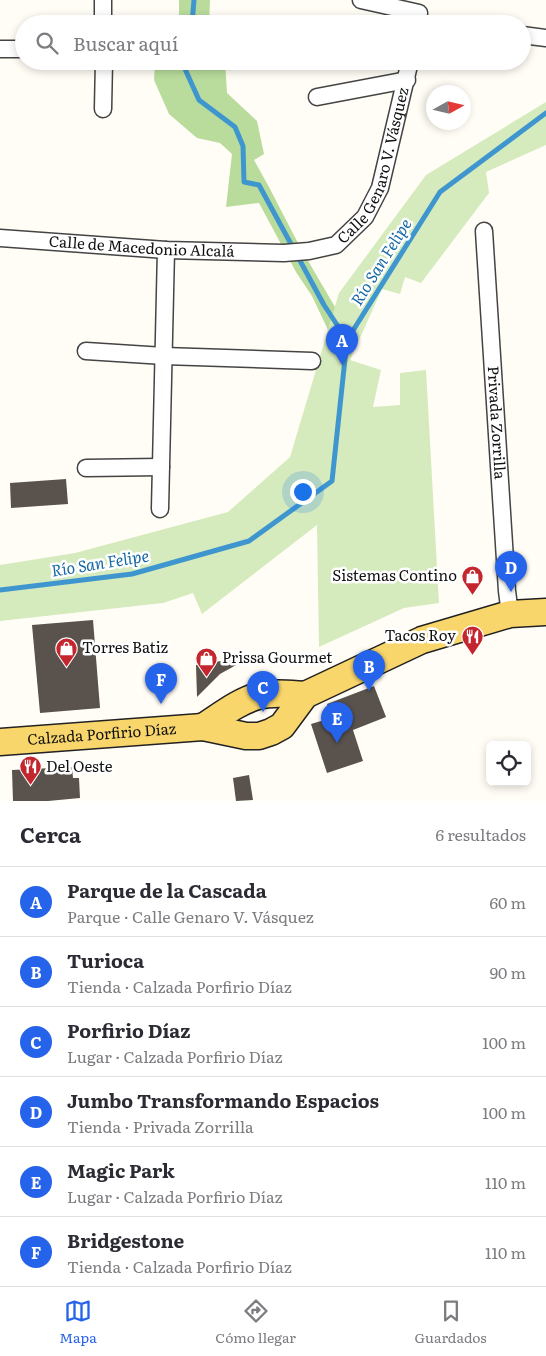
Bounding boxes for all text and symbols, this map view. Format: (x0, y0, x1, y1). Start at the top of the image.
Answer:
search box (15, 15, 531, 70)
icon: search (33, 29, 61, 57)
text: Buscar aquí (73, 29, 178, 57)
street label: Calle Genaro V. Vásquez (331, 85, 413, 248)
north arrow (426, 85, 471, 130)
water label: Río San Felipe (344, 213, 416, 310)
street label: Calle de Macedonio Alcalá (48, 229, 236, 262)
pin: A (326, 324, 358, 365)
street label: Privada Zorrilla (483, 365, 513, 481)
your location (290, 479, 316, 505)
water label: Río San Felipe (49, 542, 150, 582)
pin: D (495, 551, 527, 592)
place label: Sistemas Contino (332, 563, 457, 586)
shop icon: Sistemas Contino (461, 564, 485, 595)
place label: Tacos Roy (385, 623, 456, 646)
restaurant icon: Tacos Roy (460, 624, 484, 655)
place label: Torres Batiz (82, 635, 168, 658)
shop icon: Torres Batiz (54, 636, 78, 667)
place label: Prissa Gourmet (222, 645, 332, 668)
shop icon: Prissa Gourmet (194, 646, 218, 677)
pin: B (353, 650, 385, 691)
pin: F (145, 663, 177, 704)
pin: C (247, 671, 279, 712)
pin: E (321, 702, 353, 743)
street label: Calzada Porfirio Díaz (26, 716, 177, 750)
map controls (486, 741, 531, 786)
button: locate (486, 741, 531, 786)
place label: Del Oeste (46, 754, 113, 777)
restaurant icon: Del Oeste (18, 755, 42, 786)
text: Cerca (20, 818, 81, 849)
text: 6 resultados (435, 822, 526, 846)
text: Parque de la Cascada (67, 876, 267, 904)
text: A (30, 890, 42, 914)
text: 60 m (489, 890, 526, 914)
text: Parque · Calle Genaro V. Vásquez (67, 904, 314, 928)
text: Turioca (67, 946, 144, 974)
text: B (30, 960, 42, 984)
text: 90 m (490, 960, 526, 984)
text: Tienda · Calzada Porfirio Díaz (67, 974, 292, 998)
text: Porfirio Díaz (67, 1016, 190, 1044)
text: C (30, 1030, 42, 1054)
text: 100 m (482, 1030, 526, 1054)
text: Lugar · Calzada Porfirio Díaz (67, 1044, 282, 1068)
text: Jumbo Transformando Espacios (67, 1086, 379, 1114)
text: D (30, 1100, 42, 1124)
text: 100 m (482, 1100, 526, 1124)
text: Tienda · Privada Zorrilla (67, 1114, 254, 1138)
text: Magic Park (67, 1156, 175, 1184)
text: E (31, 1170, 41, 1194)
text: 110 m (485, 1170, 526, 1194)
text: Lugar · Calzada Porfirio Díaz (67, 1184, 282, 1208)
text: Bridgestone (67, 1226, 184, 1254)
text: F (31, 1240, 41, 1264)
text: 110 m (485, 1240, 526, 1264)
text: Tienda · Calzada Porfirio Díaz (67, 1254, 292, 1278)
tab: Mapa (59, 1297, 97, 1347)
tab: Cómo llegar (215, 1297, 296, 1347)
tab: Guardados (415, 1297, 487, 1347)

